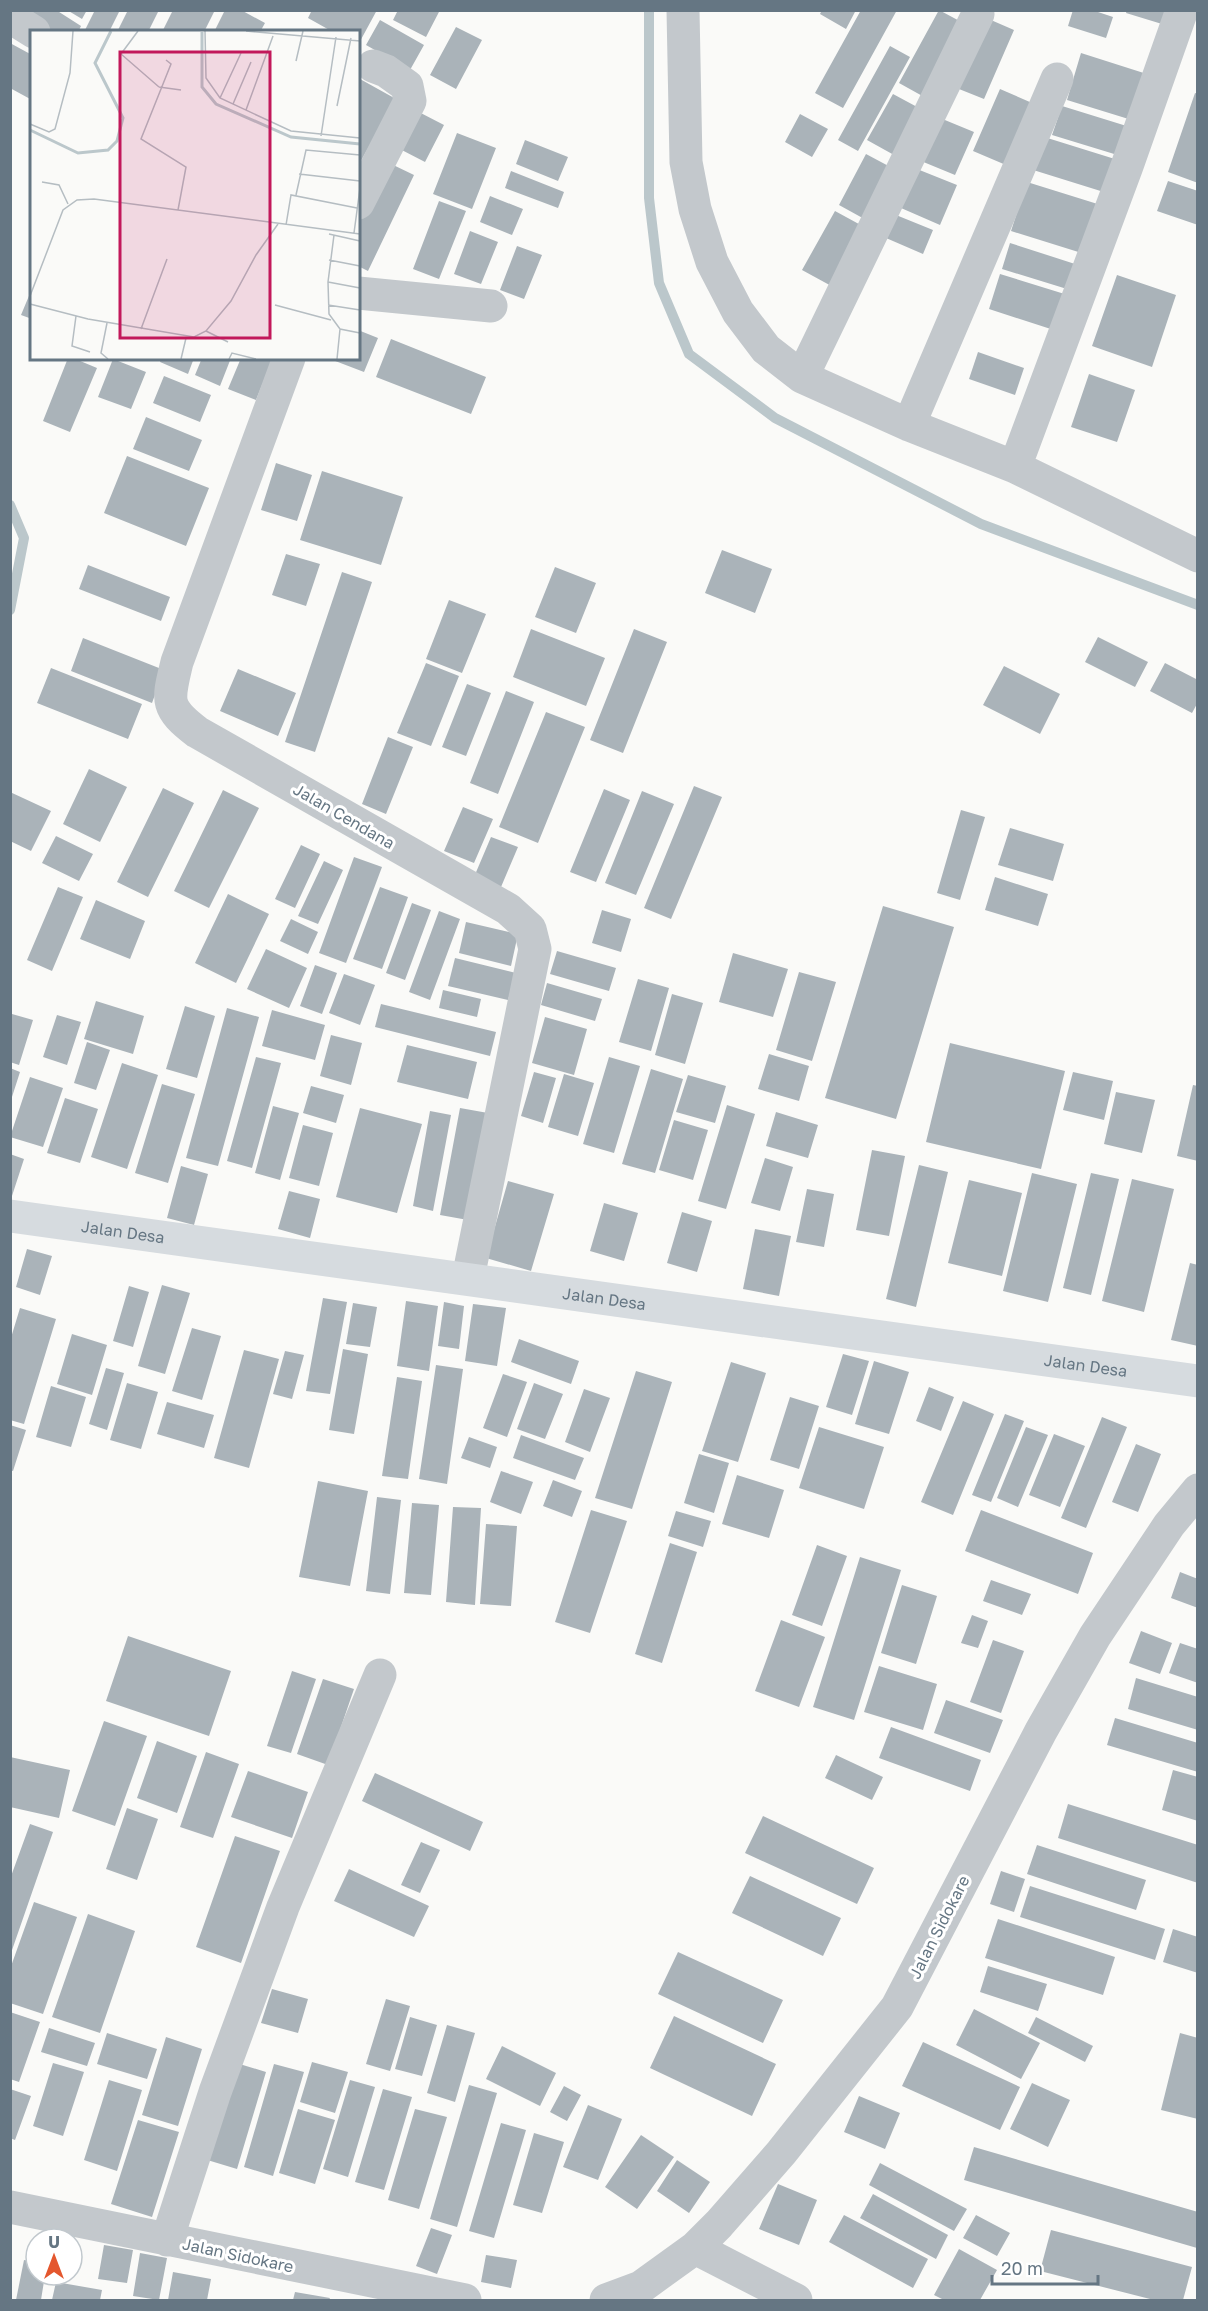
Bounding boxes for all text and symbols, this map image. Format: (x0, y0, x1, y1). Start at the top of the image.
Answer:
inset map (30, 30, 360, 360)
street label: Jalan Cendana (290, 779, 398, 853)
street label: Jalan Desa (80, 1216, 166, 1247)
street label: Jalan Desa (561, 1283, 647, 1314)
street label: Jalan Desa (1043, 1350, 1129, 1381)
street label: Jalan Sidokare (904, 1872, 974, 1982)
north arrow (24, 2227, 84, 2287)
text: U (48, 2232, 60, 2252)
street label: Jalan Sidokare (181, 2233, 295, 2277)
scale bar (992, 2248, 1098, 2286)
text: 20 m (1001, 2257, 1043, 2279)

